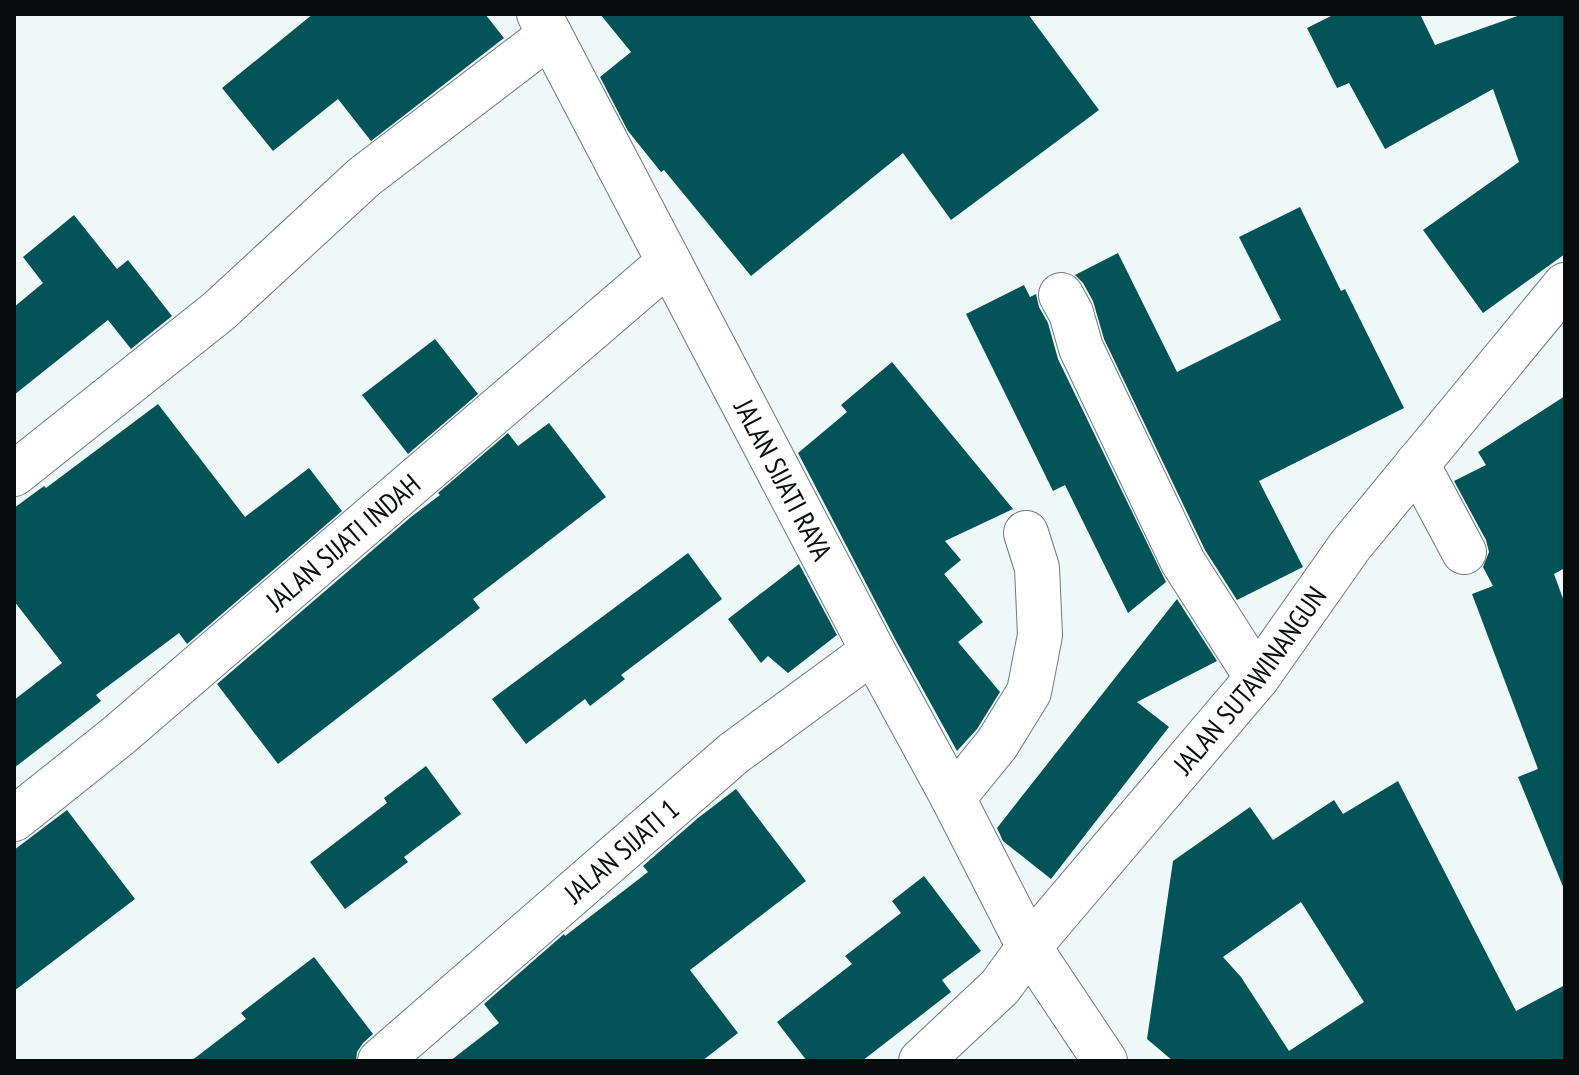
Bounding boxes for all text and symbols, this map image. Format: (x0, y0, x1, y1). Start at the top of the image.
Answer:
street label: JALAN SIJATI RAYA (726, 392, 841, 567)
street label: JALAN SIJATI INDAH (257, 465, 428, 619)
street label: JALAN SUTAWINANGUN (1164, 579, 1334, 782)
street label: JALAN SIJATI 1 (555, 790, 686, 911)

